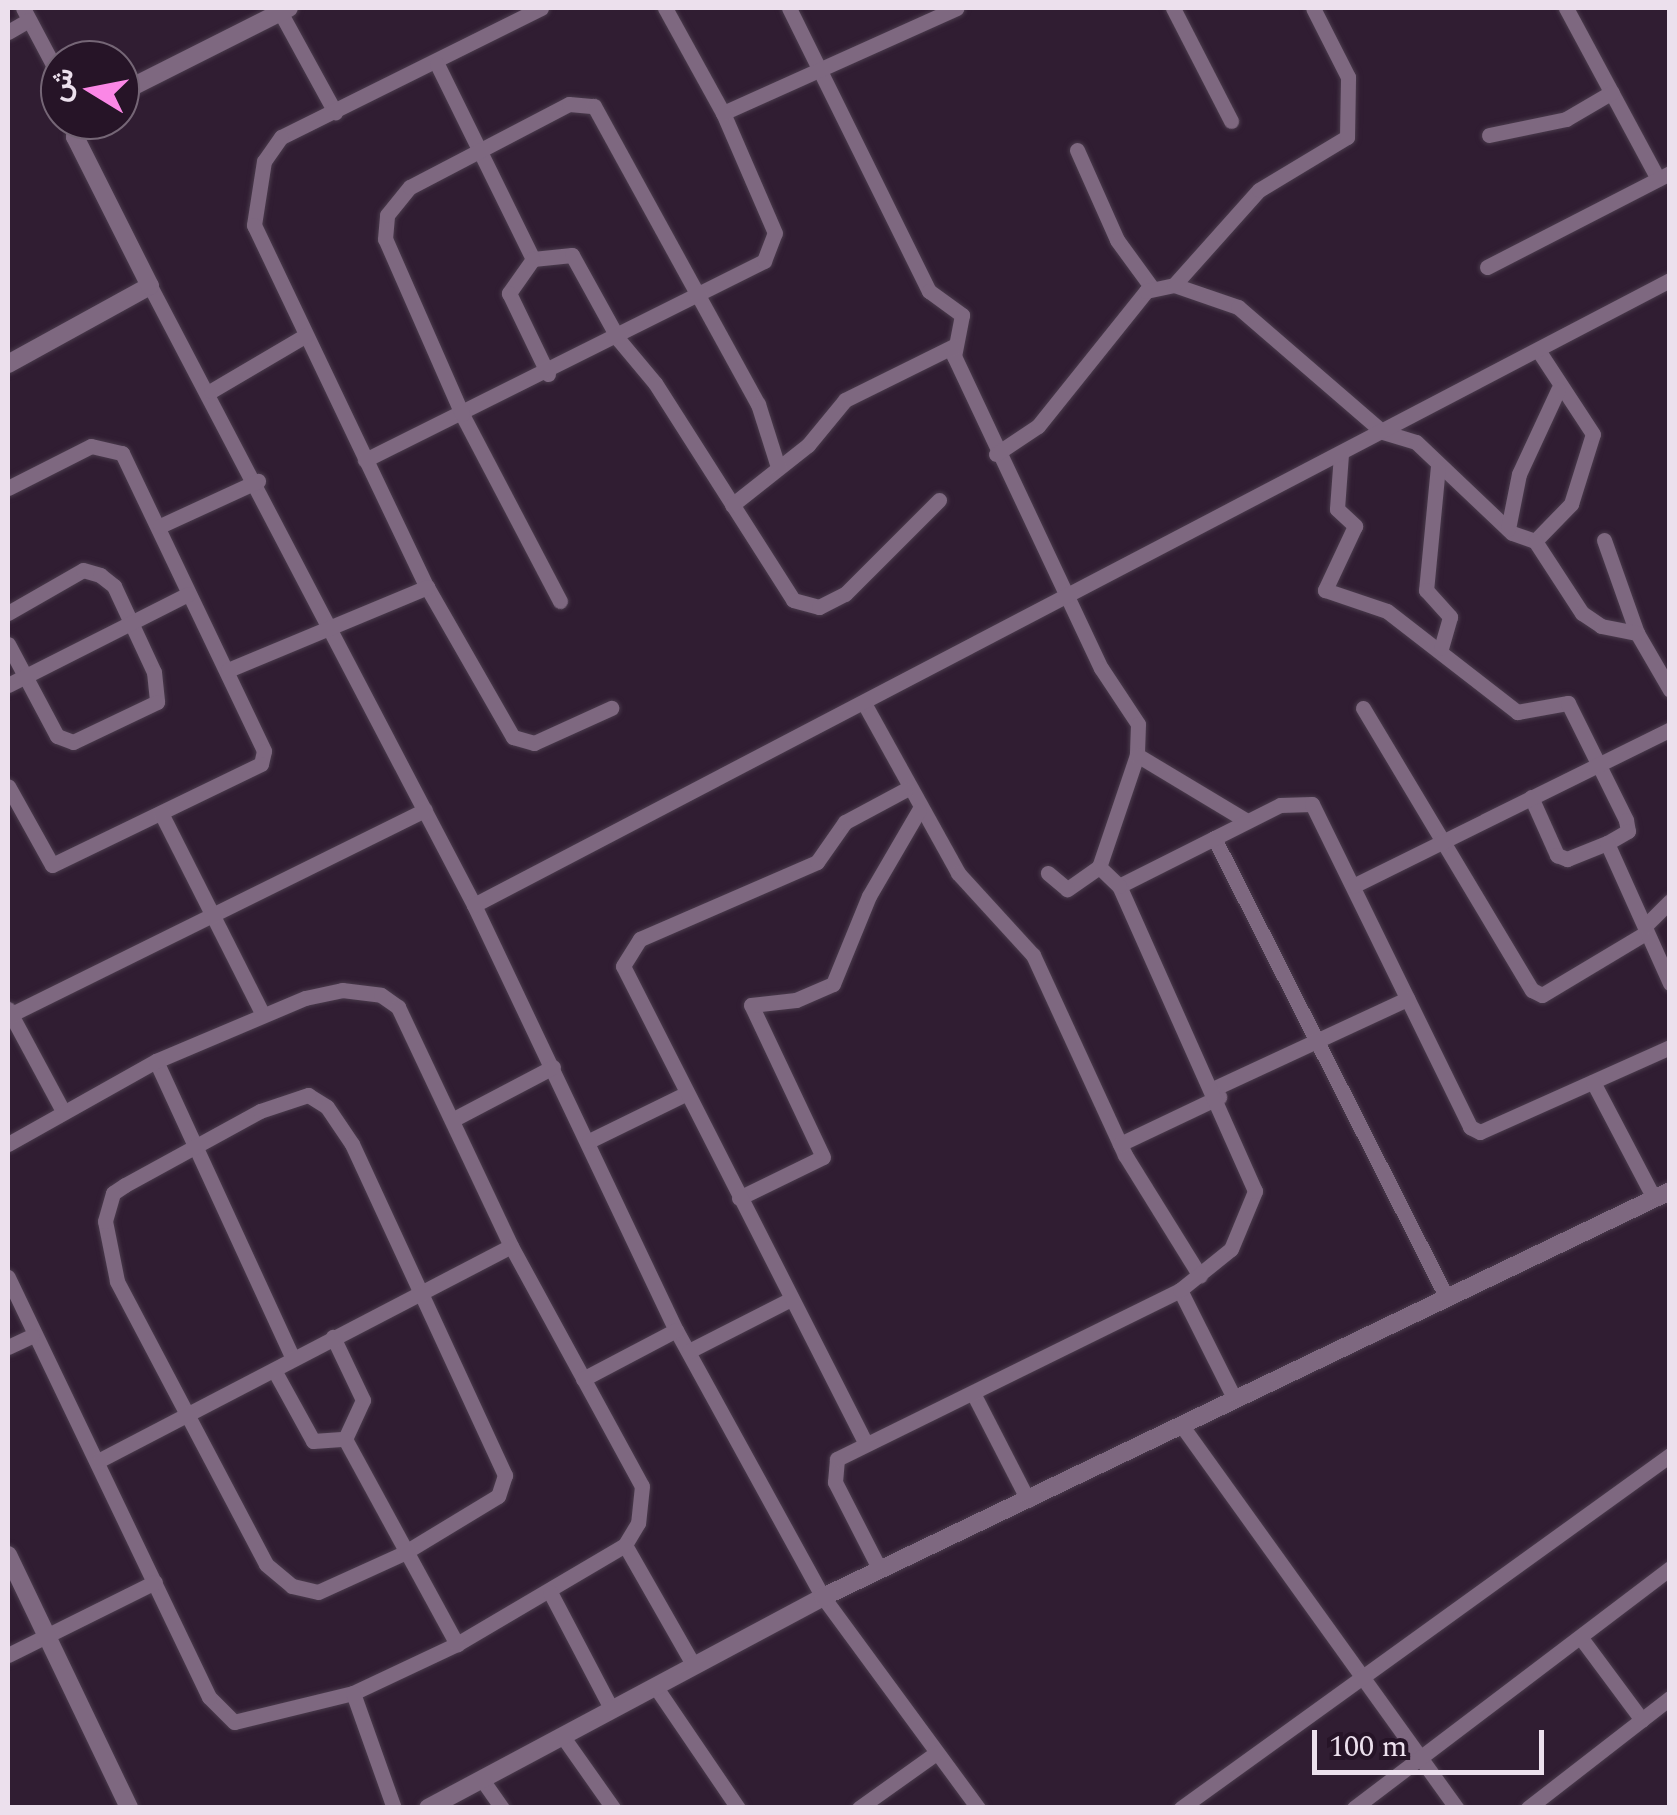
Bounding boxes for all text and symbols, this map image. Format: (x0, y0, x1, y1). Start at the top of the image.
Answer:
north arrow (40, 40, 140, 140)
text: ش (38, 65, 86, 105)
scale bar (1317, 1710, 1550, 1772)
text: 100 m (1329, 1724, 1407, 1770)

